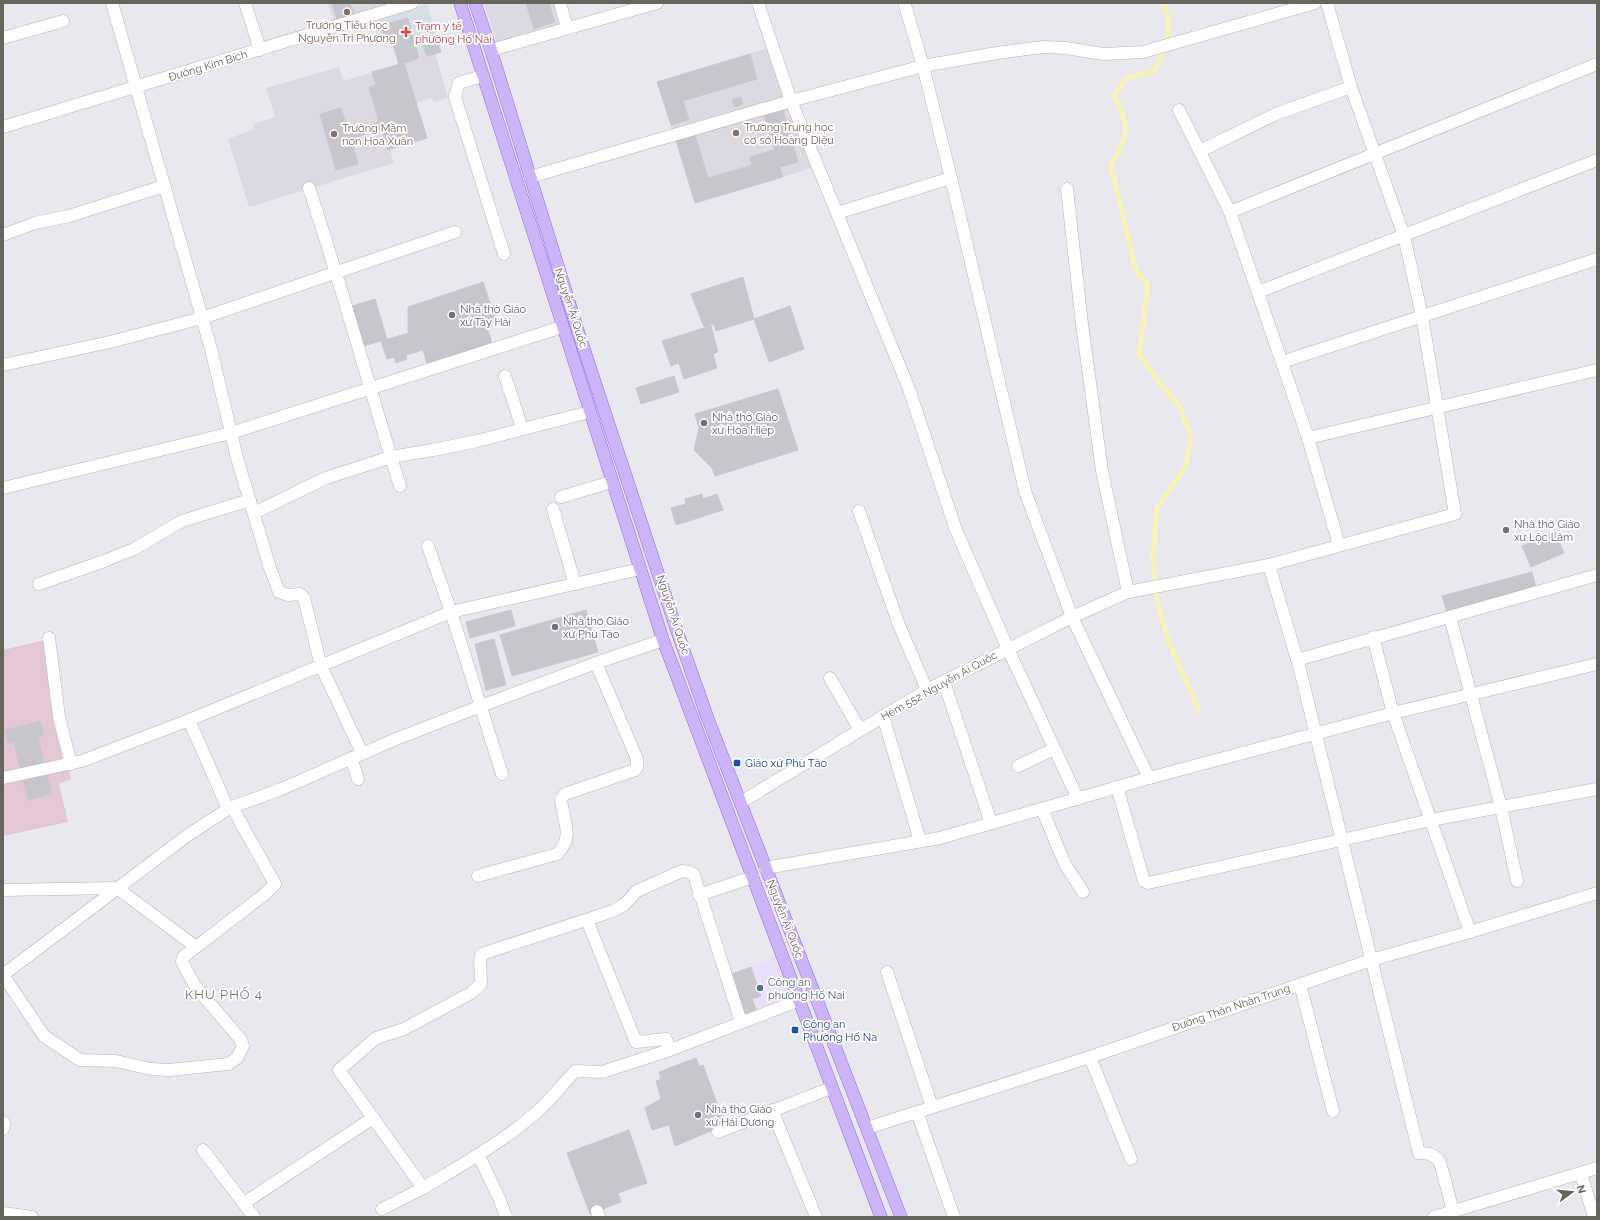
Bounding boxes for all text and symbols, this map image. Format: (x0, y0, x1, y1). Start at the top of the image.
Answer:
marker: Trường Tiểu học Nguyễn Tri Phương (342, 7, 352, 17)
place label: Trường Tiểu học Nguyễn Tri Phương (298, 19, 396, 45)
place label: Trạm y tế phường Hố Nai (415, 20, 492, 46)
marker: Trạm y tế phường Hố Nai (400, 26, 412, 38)
street label: Đường Kim Bích (167, 48, 249, 84)
place label: Trường Trung học cơ sở Hoàng Diệu (744, 121, 834, 147)
place label: Trường Mầm non Hoa Xuân (342, 122, 413, 148)
marker: Trường Trung học cơ sở Hoàng Diệu (731, 128, 741, 138)
marker: Trường Mầm non Hoa Xuân (329, 129, 339, 139)
street label: Nguyễn Ái Quốc (552, 266, 591, 349)
place label: Nhà thờ Giáo xứ Tây Hải (460, 303, 526, 329)
marker: Nhà thờ Giáo xứ Tây Hải (447, 310, 457, 320)
place label: Nhà thờ Giáo xứ Hòa Hiệp (712, 411, 778, 437)
marker: Nhà thờ Giáo xứ Hòa Hiệp (699, 418, 709, 428)
place label: Nhà thờ Giáo xứ Lộc Lâm (1514, 518, 1580, 544)
marker: Nhà thờ Giáo xứ Lộc Lâm (1501, 525, 1511, 535)
street label: Nguyễn Ái Quốc (654, 573, 693, 656)
place label: Nhà thờ Giáo xứ Phú Tảo (563, 615, 629, 641)
marker: Nhà thờ Giáo xứ Phú Tảo (550, 622, 560, 632)
street label: Hẻm 552 Nguyễn Ái Quốc (878, 648, 999, 723)
place label: Giáo xứ Phù Tảo (745, 757, 827, 770)
marker: Giáo xứ Phù Tảo (732, 758, 742, 768)
street label: Nguyễn Ái Quốc (764, 878, 807, 960)
place label: Công an phường Hố Nai (768, 976, 845, 1002)
street label: Đường Thân Nhân Trung (1170, 982, 1292, 1034)
marker: Công an phường Hố Nai (755, 983, 765, 993)
district label: KHU PHỐ 4 (185, 986, 263, 1002)
place label: Công an Phường Hố Na (803, 1018, 877, 1044)
marker: Công an Phường Hố Na (790, 1025, 800, 1035)
place label: Nhà thờ Giáo xứ Hải Dương (706, 1103, 774, 1129)
marker: Nhà thờ Giáo xứ Hải Dương (693, 1110, 703, 1120)
north arrow (1552, 1172, 1592, 1212)
text: N (1574, 1184, 1589, 1195)

